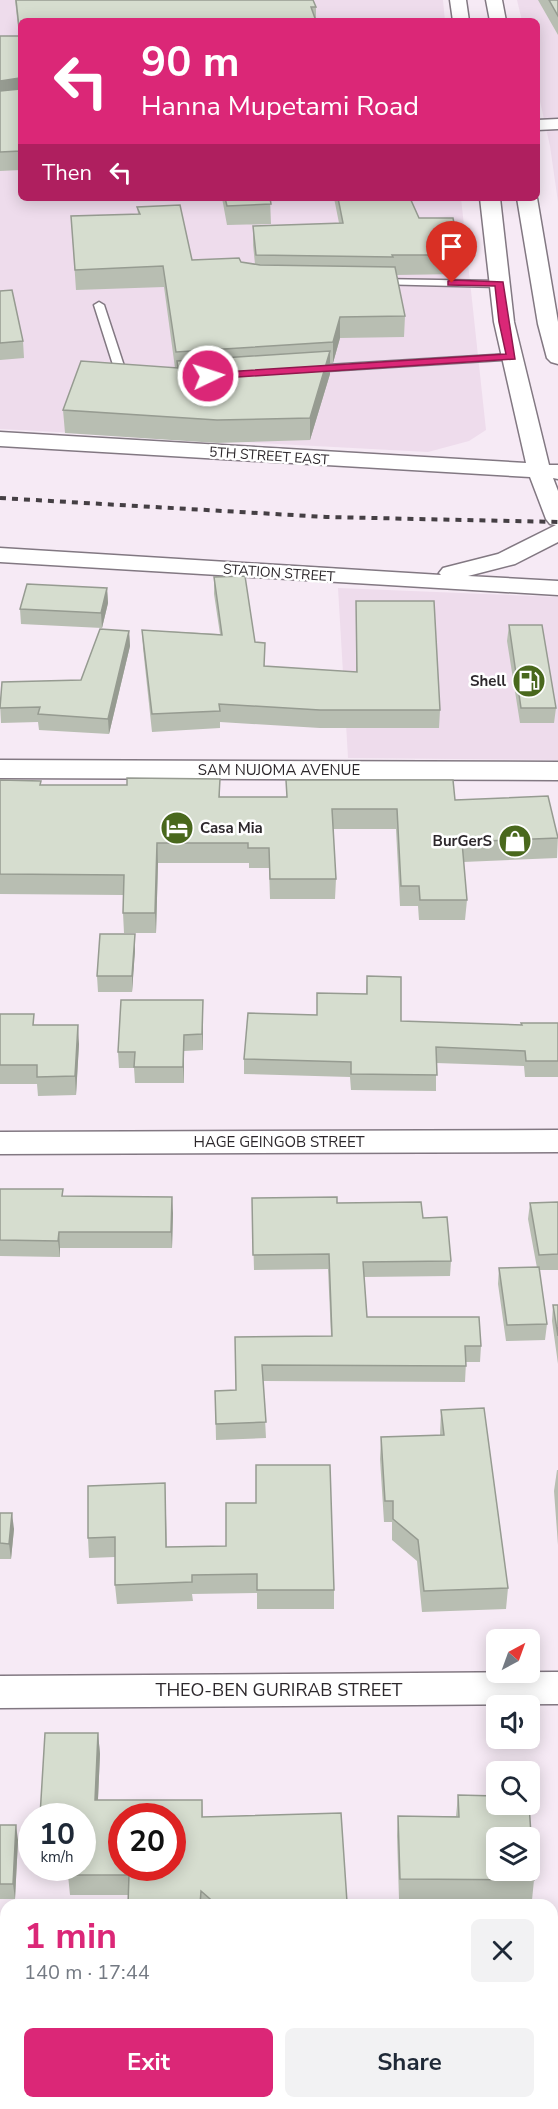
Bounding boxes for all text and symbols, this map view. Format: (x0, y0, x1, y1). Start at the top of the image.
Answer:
text: 90 m (141, 34, 240, 91)
icon: left (42, 42, 120, 120)
text: Hanna Mupetami Road (141, 88, 419, 125)
icon: left (104, 156, 137, 189)
text: Then (42, 158, 92, 188)
pin (426, 221, 477, 283)
icon: arrive (435, 230, 468, 263)
position arrow (176, 344, 240, 408)
street label: 5TH STREET EAST (208, 442, 330, 470)
street label: STATION STREET (222, 560, 336, 586)
fuel station icon: Shell (511, 663, 547, 699)
place label: Shell (470, 671, 506, 691)
street label: SAM NUJOMA AVENUE (198, 760, 360, 780)
hotel icon: Casa Mia (159, 810, 195, 846)
place label: Casa Mia (200, 818, 263, 838)
shop icon: BurGerS (497, 823, 533, 859)
place label: BurGerS (433, 831, 492, 851)
street label: HAGE GEINGOB STREET (193, 1132, 365, 1152)
north arrow (486, 1629, 540, 1683)
map controls (486, 1629, 540, 1881)
street label: THEO-BEN GURIRAB STREET (156, 1678, 403, 1702)
button: sound (486, 1695, 540, 1749)
button: search (486, 1761, 540, 1815)
speed limit sign: 20 (108, 1803, 186, 1881)
text: 10 (39, 1814, 75, 1855)
button: layers (486, 1827, 540, 1881)
text: km/h (40, 1847, 74, 1867)
text: 1 min (24, 1912, 117, 1961)
button: close (471, 1919, 534, 1982)
text: 140 m · 17:44 (24, 1959, 150, 1986)
button: Exit (24, 2028, 273, 2097)
button: Share (285, 2028, 534, 2097)

